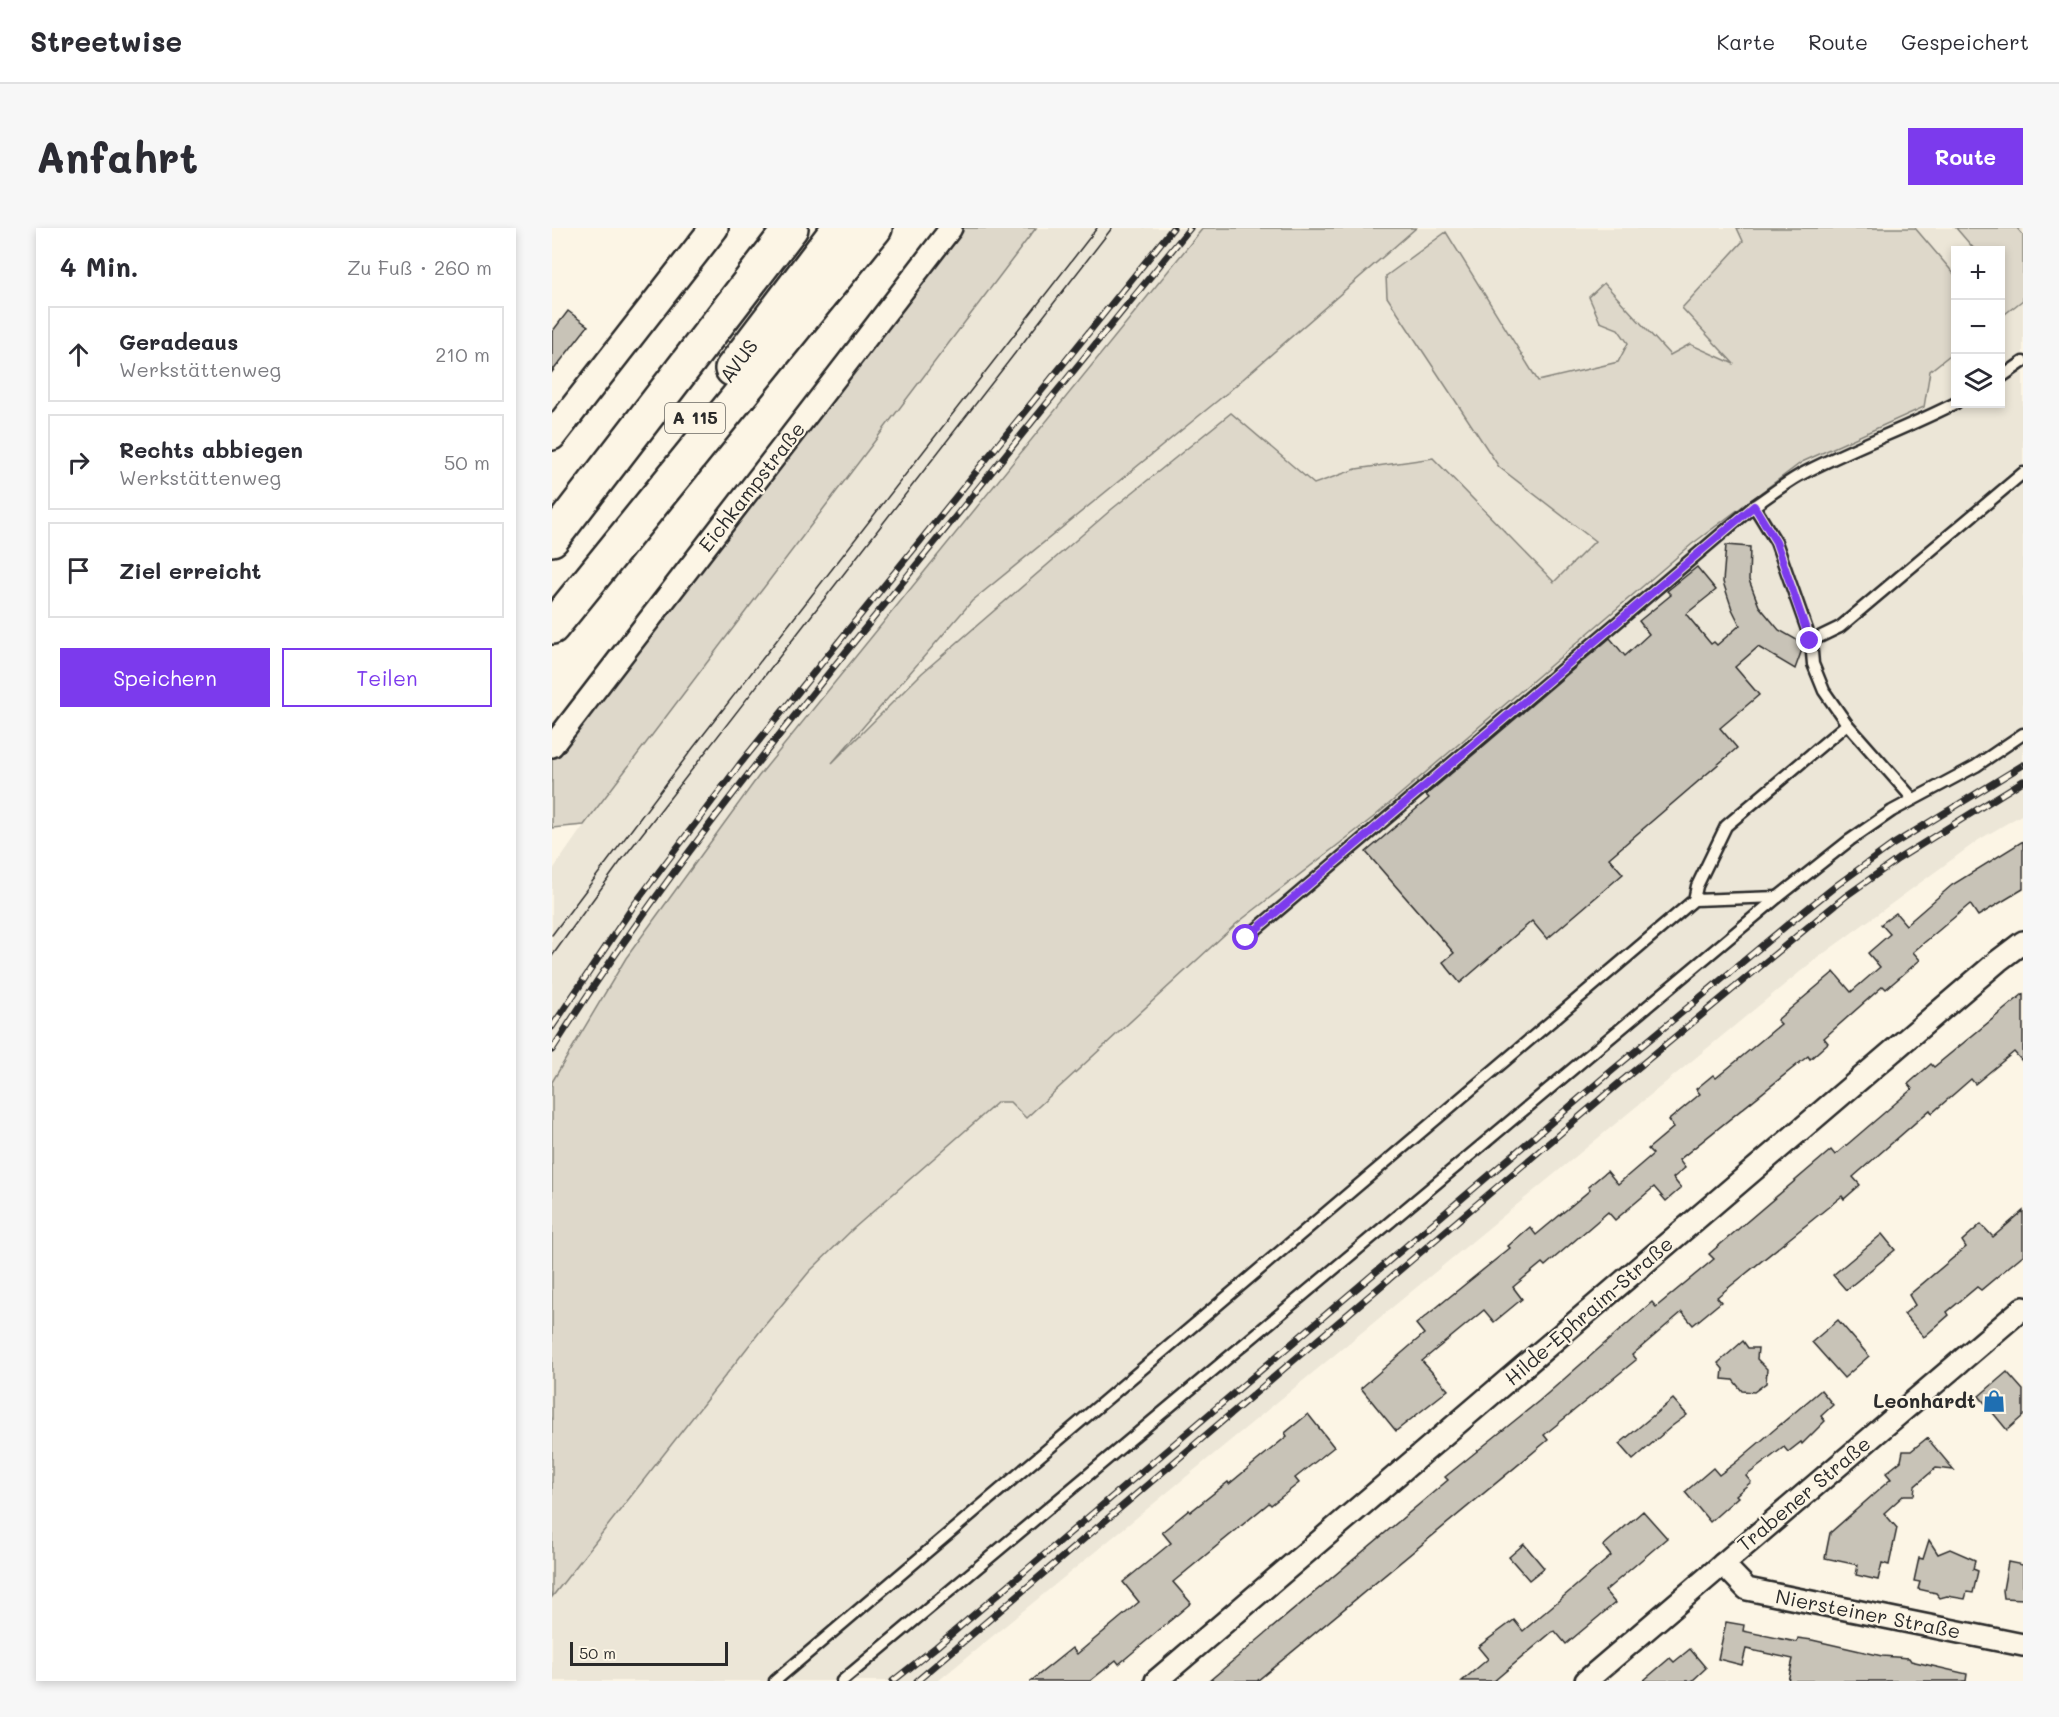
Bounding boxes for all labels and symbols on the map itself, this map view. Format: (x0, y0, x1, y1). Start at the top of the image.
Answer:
street label: AVUS (713, 333, 763, 388)
road number: A 115 (665, 403, 725, 433)
street label: Eichkampstraße (692, 416, 810, 557)
route end (1796, 627, 1822, 653)
route start (1232, 924, 1258, 950)
street label: Hilde-Ephraim-Straße (1499, 1230, 1678, 1390)
place label: Leonhardt (1873, 1387, 1976, 1413)
shop icon: Leonhardt (1981, 1388, 2007, 1414)
street label: Trabener Straße (1731, 1430, 1875, 1557)
street label: Niersteiner Straße (1774, 1582, 1963, 1644)
scale bar (570, 1639, 728, 1666)

